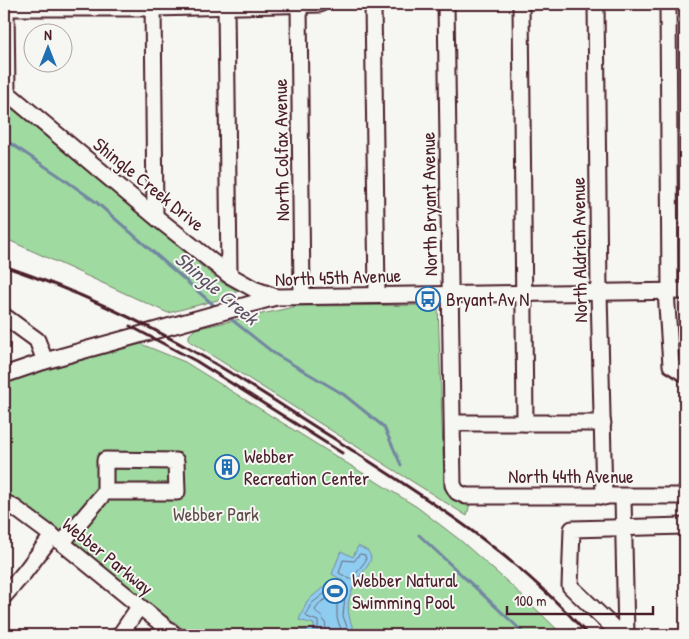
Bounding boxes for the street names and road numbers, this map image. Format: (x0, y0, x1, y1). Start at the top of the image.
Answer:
street label: North Colfax Avenue (267, 78, 295, 221)
street label: Shingle Creek Drive (88, 131, 210, 237)
street label: North Bryant Avenue (415, 131, 443, 276)
street label: North Aldrich Avenue (565, 177, 593, 323)
street label: North 45th Avenue (274, 262, 402, 292)
street label: North 44th Avenue (508, 463, 634, 489)
street label: Webber Parkway (57, 511, 159, 601)

